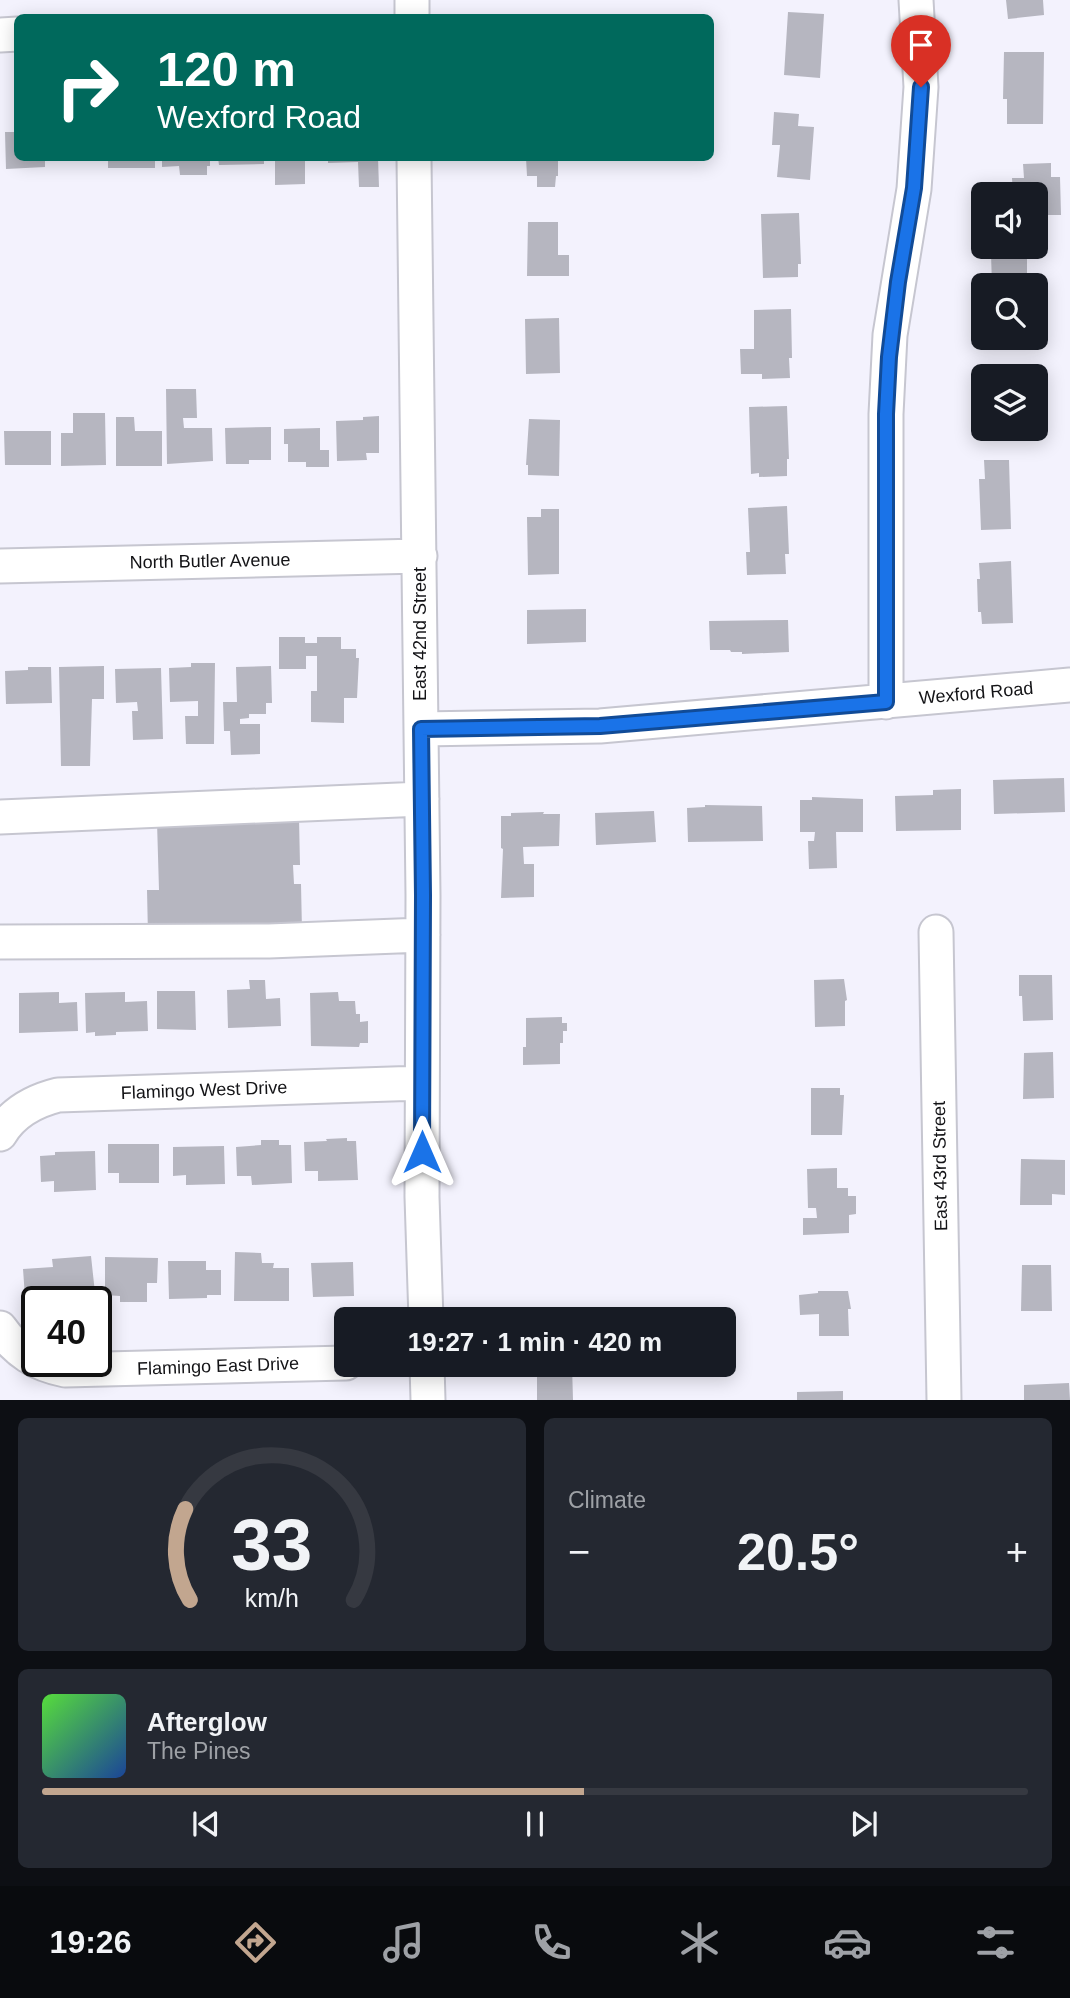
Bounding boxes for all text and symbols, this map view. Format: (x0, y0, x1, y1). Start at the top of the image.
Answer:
pin (891, 15, 951, 87)
icon: arrive (902, 26, 940, 64)
icon: right (42, 42, 133, 133)
text: 120 m (157, 42, 296, 96)
text: Wexford Road (157, 99, 361, 135)
map controls (971, 182, 1048, 441)
button: sound (971, 182, 1048, 259)
button: search (971, 273, 1048, 350)
button: layers (971, 364, 1048, 441)
street label: North Butler Avenue (129, 550, 291, 572)
street label: East 42nd Street (410, 567, 430, 701)
street label: Wexford Road (918, 678, 1034, 708)
street label: Flamingo West Drive (120, 1077, 288, 1103)
street label: East 43rd Street (929, 1101, 951, 1231)
position arrow (385, 1115, 459, 1189)
speed limit sign: 40 (21, 1286, 112, 1377)
text: 19:27 · 1 min · 420 m (408, 1327, 662, 1357)
street label: Flamingo East Drive (137, 1353, 299, 1379)
text: Climate (568, 1487, 646, 1513)
text: 33 (232, 1505, 312, 1586)
text: 20.5° (737, 1523, 859, 1581)
text: − (568, 1531, 590, 1573)
text: + (1006, 1531, 1028, 1573)
text: km/h (245, 1584, 299, 1612)
text: Afterglow (147, 1707, 267, 1737)
text: The Pines (147, 1738, 251, 1764)
icon: previous (187, 1805, 225, 1843)
icon: pause (516, 1805, 554, 1843)
icon: next (845, 1805, 883, 1843)
icon: directions (231, 1918, 280, 1967)
icon: music (379, 1918, 428, 1967)
icon: phone (527, 1918, 576, 1967)
icon: climate (675, 1918, 724, 1967)
icon: car (823, 1918, 872, 1967)
icon: filters (971, 1918, 1020, 1967)
text: 19:26 (50, 1924, 131, 1960)

